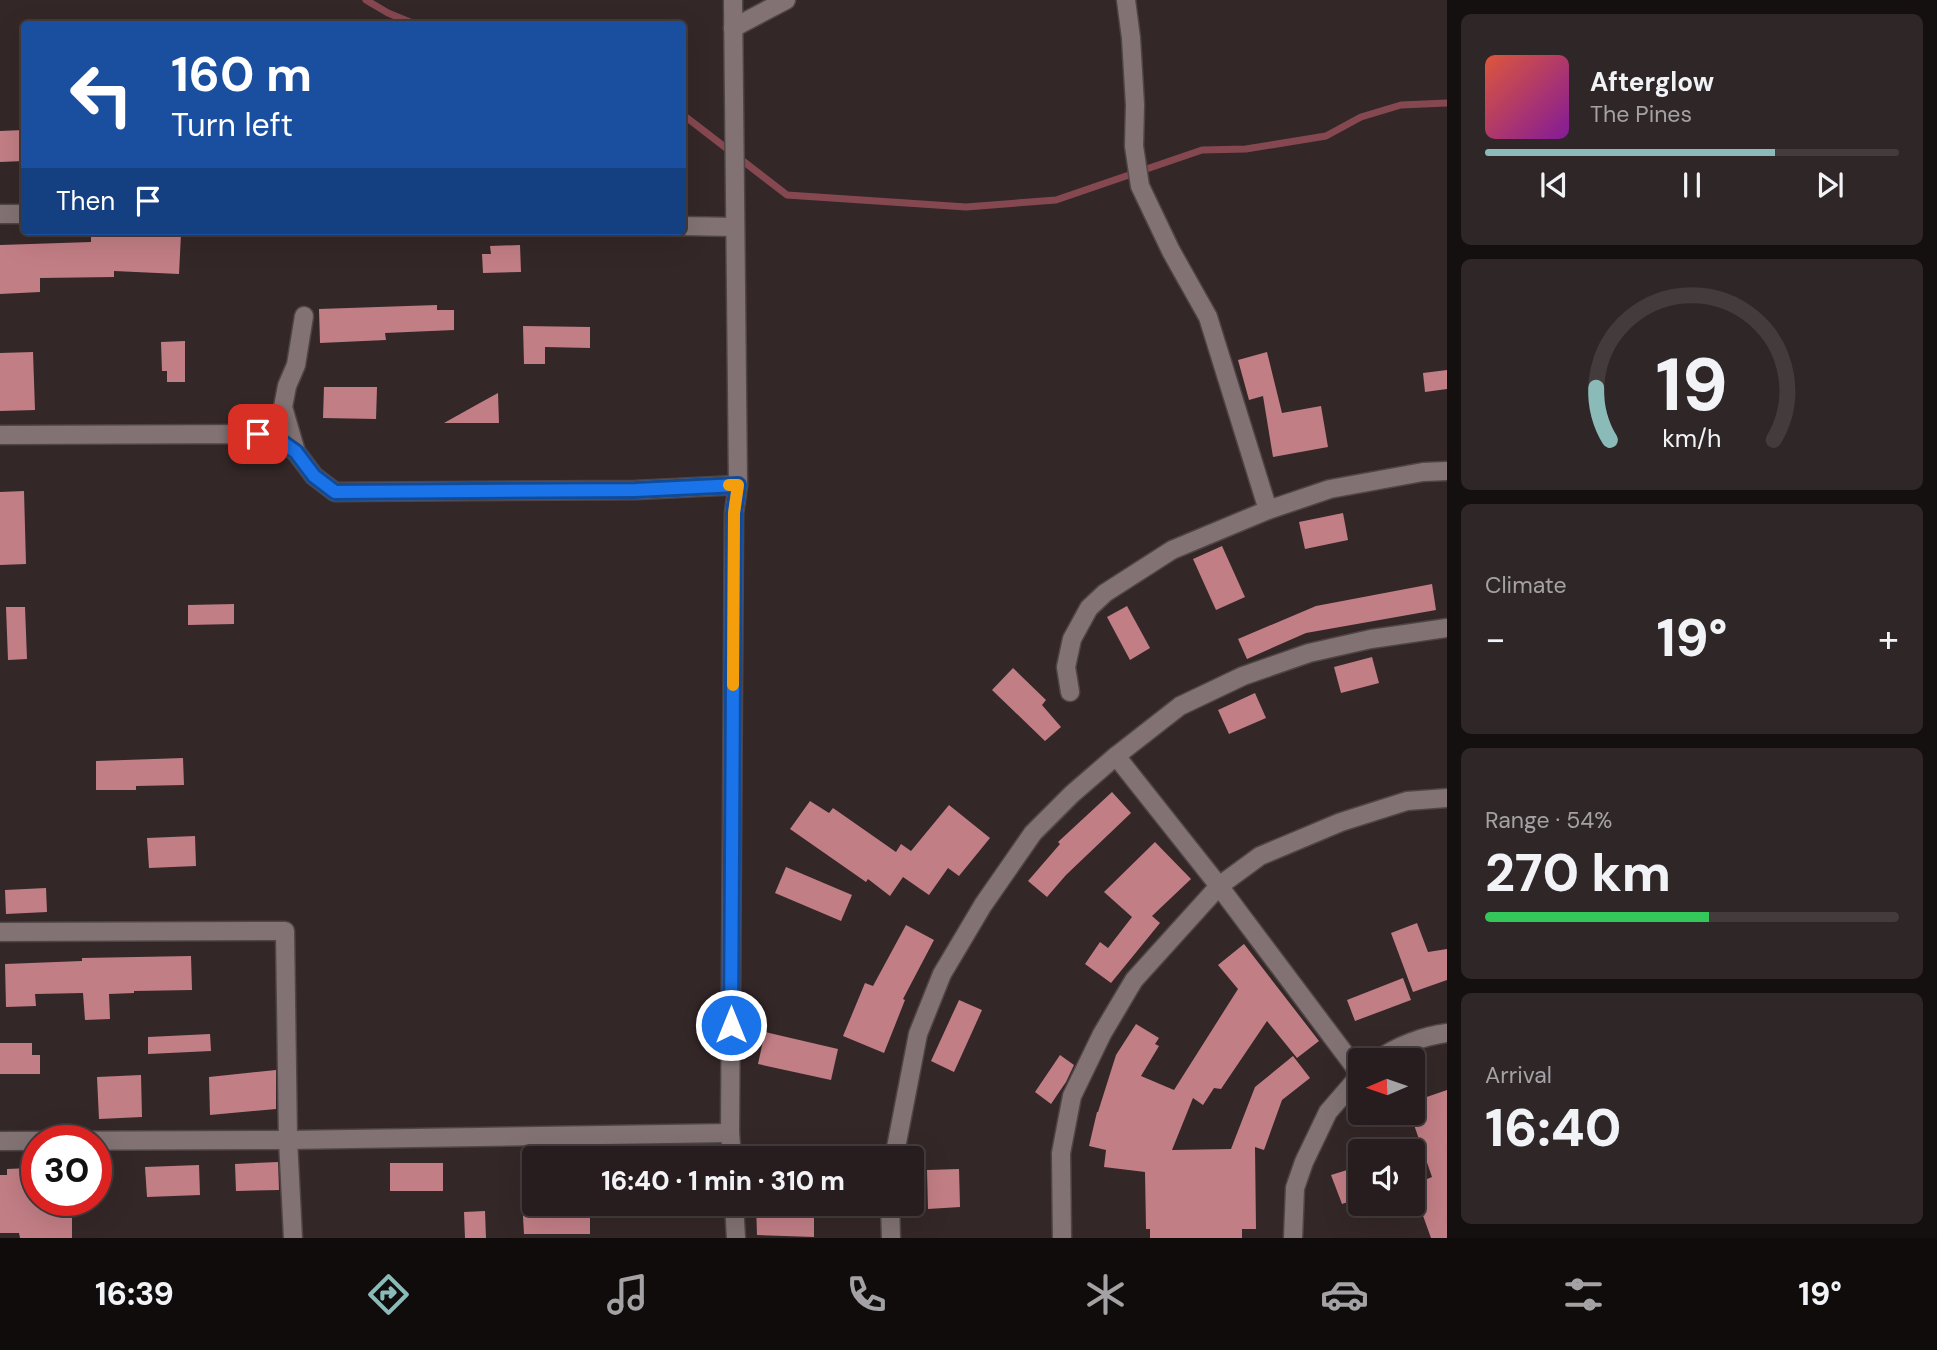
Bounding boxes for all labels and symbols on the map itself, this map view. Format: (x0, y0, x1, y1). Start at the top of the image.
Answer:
pin (228, 404, 288, 464)
position arrow (694, 988, 768, 1062)
north arrow (1348, 1048, 1424, 1125)
speed limit sign: 30 (21, 1125, 112, 1216)

